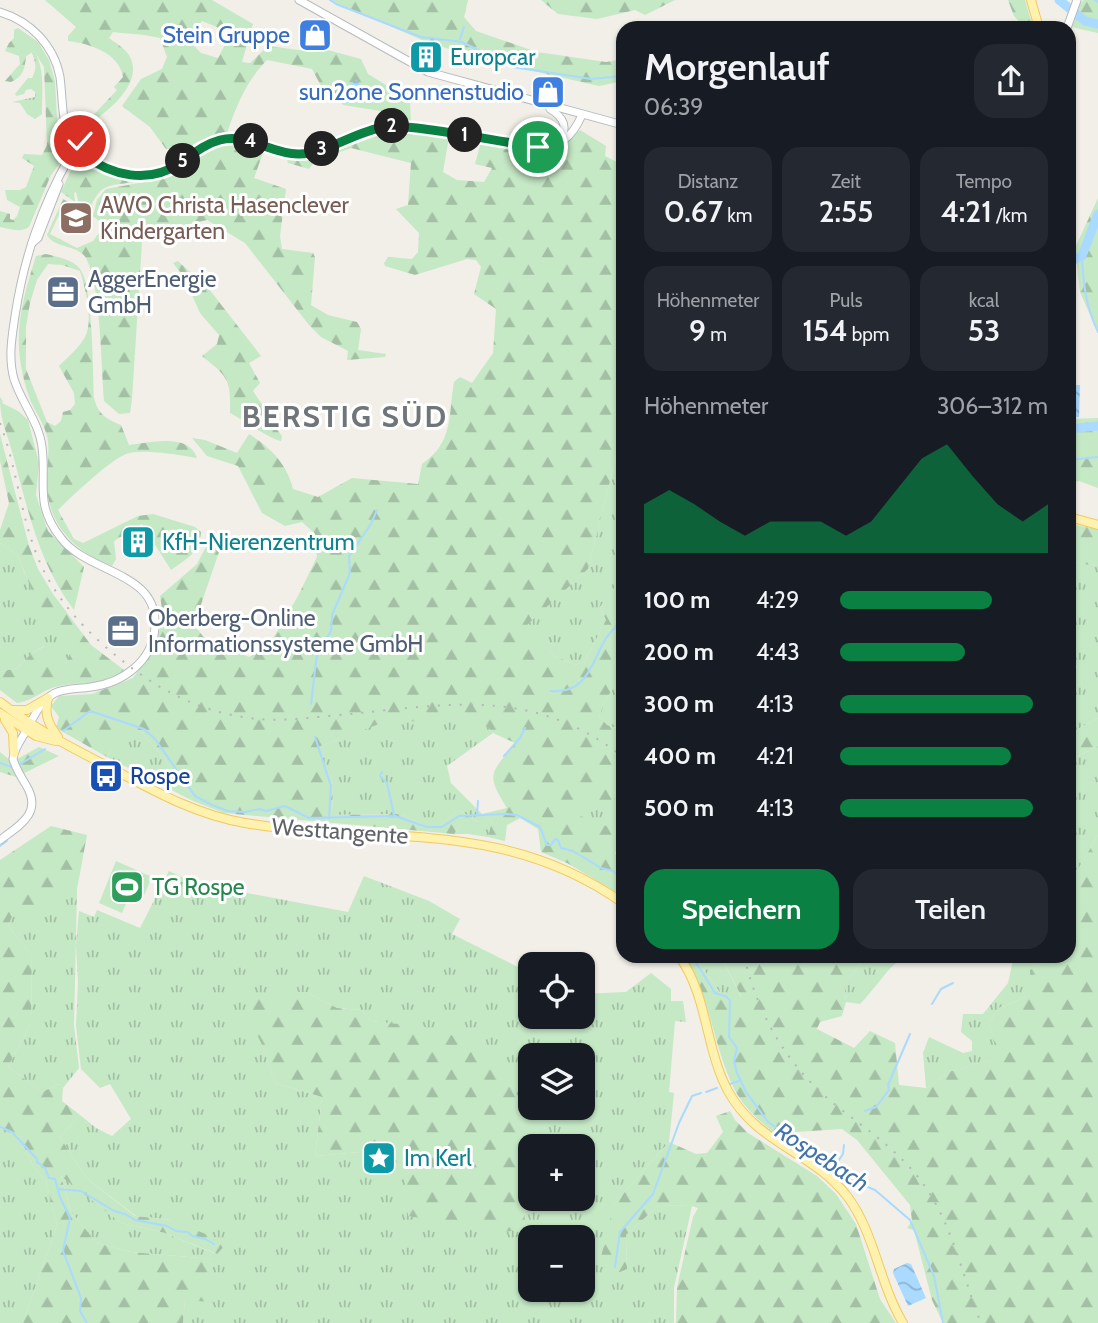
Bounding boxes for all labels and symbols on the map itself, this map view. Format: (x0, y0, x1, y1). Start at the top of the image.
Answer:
shop icon: Stein Gruppe (296, 16, 334, 54)
place label: Stein Gruppe (163, 21, 290, 49)
building icon: Europcar (407, 38, 445, 76)
place label: Europcar (450, 43, 536, 71)
shop icon: sun2one Sonnenstudio (529, 73, 567, 111)
place label: sun2one Sonnenstudio (299, 78, 524, 106)
pin: 2 (374, 108, 410, 144)
pin (50, 111, 110, 171)
pin (508, 117, 568, 177)
pin: 1 (448, 118, 482, 152)
pin: 4 (233, 124, 268, 158)
pin: 3 (304, 132, 340, 166)
pin: 5 (166, 144, 200, 178)
place label: AWO Christa Hasenclever Kindergarten (100, 191, 350, 245)
school or university icon: AWO Christa Hasenclever Kindergarten (57, 199, 95, 237)
place label: AggerEnergie GmbH (88, 265, 217, 319)
office icon: AggerEnergie GmbH (44, 273, 82, 311)
district label: BERSTIG SÜD (242, 398, 448, 435)
building icon: KfH-Nierenzentrum (119, 523, 157, 561)
place label: KfH-Nierenzentrum (162, 528, 355, 556)
place label: Oberberg-Online Informationssysteme GmbH (148, 604, 424, 658)
office icon: Oberberg-Online Informationssysteme GmbH (104, 612, 142, 650)
bus stop icon: Rospe (87, 757, 125, 795)
place label: Rospe (130, 762, 190, 790)
street label: Westtangente (271, 812, 409, 850)
sports icon: TG Rospe (108, 868, 146, 906)
place label: TG Rospe (152, 873, 245, 901)
water label: Rospebach (770, 1116, 875, 1198)
place icon: Im Kerl (360, 1139, 398, 1177)
place label: Im Kerl (404, 1144, 472, 1172)

